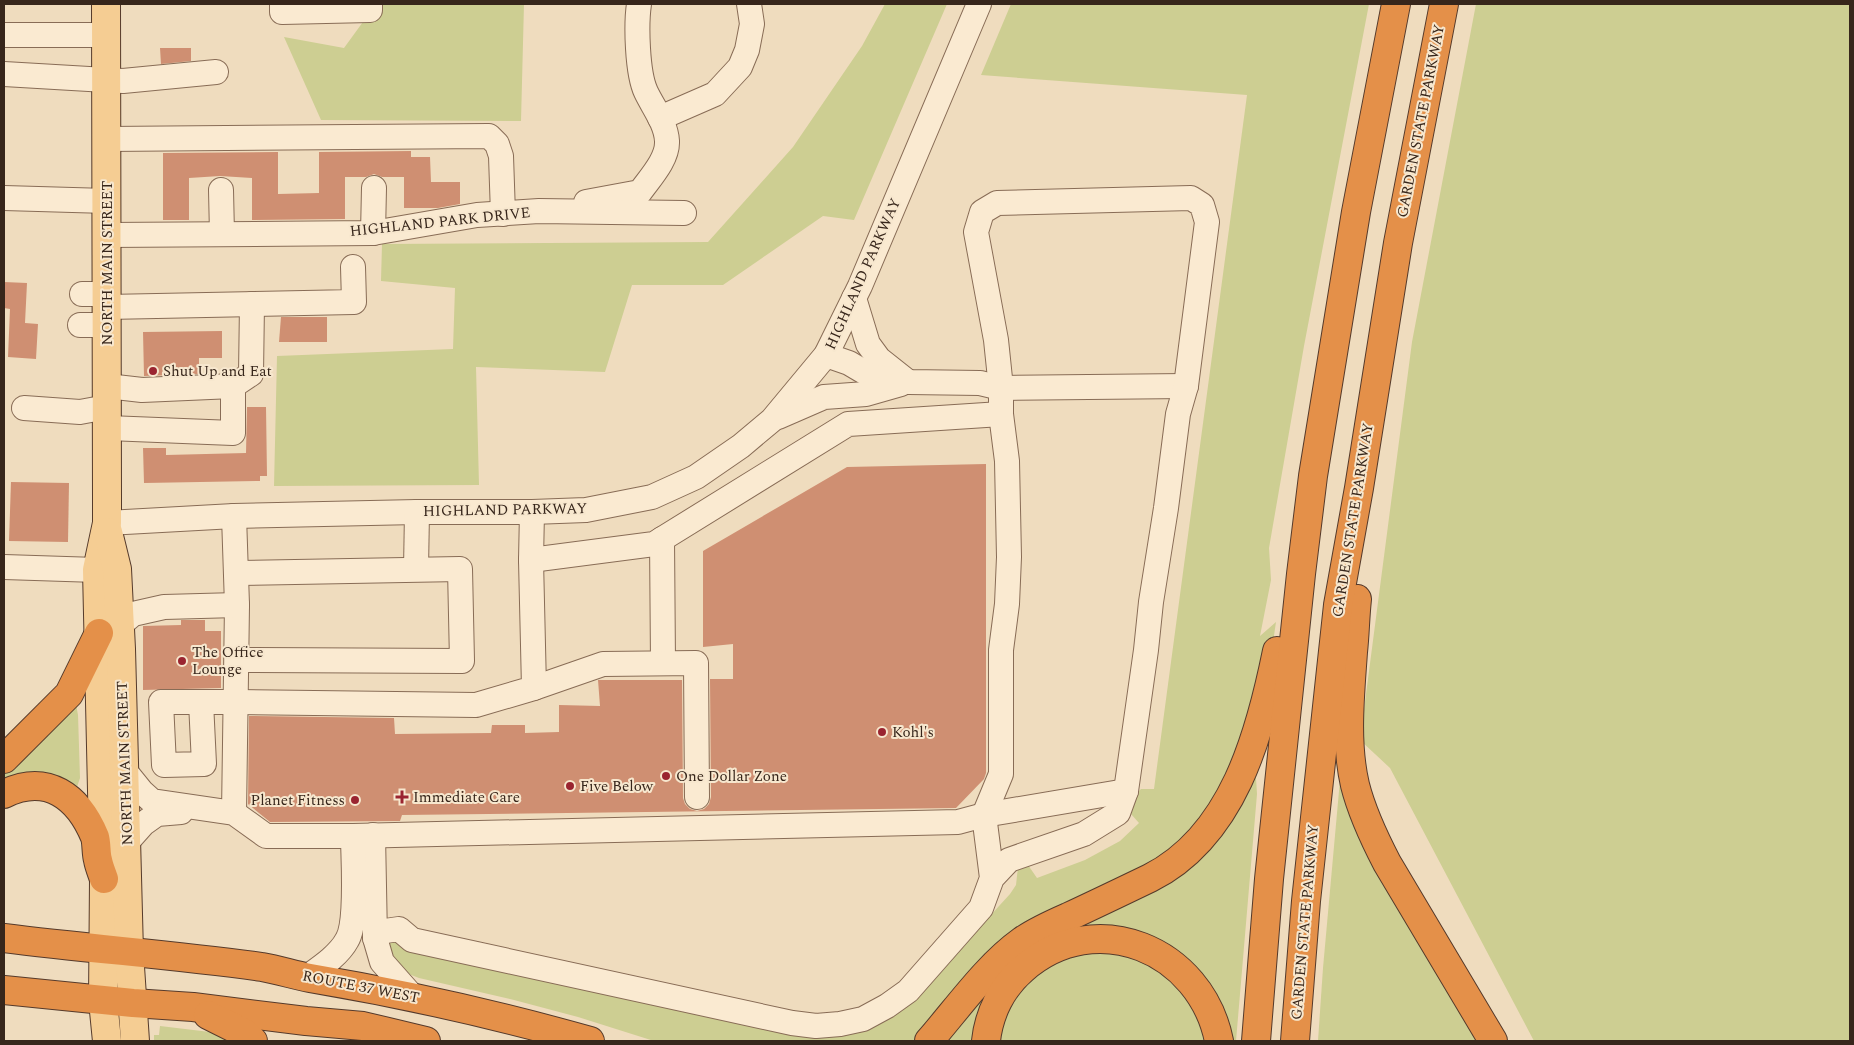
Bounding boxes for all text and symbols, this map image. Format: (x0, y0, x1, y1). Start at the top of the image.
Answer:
street label: GARDEN STATE PARKWAY (1391, 22, 1451, 220)
street label: NORTH MAIN STREET (96, 181, 119, 345)
street label: HIGHLAND PARKWAY (819, 194, 907, 354)
street label: HIGHLAND PARK DRIVE (348, 201, 532, 243)
place label: Shut Up and Eat (163, 360, 272, 383)
marker: Shut Up and Eat (147, 365, 159, 377)
street label: GARDEN STATE PARKWAY (1326, 421, 1380, 619)
street label: HIGHLAND PARKWAY (423, 497, 588, 523)
place label: The Office Lounge (192, 641, 264, 681)
marker: The Office Lounge (176, 655, 188, 667)
street label: NORTH MAIN STREET (111, 680, 139, 846)
place label: Kohl's (892, 721, 934, 744)
marker: Kohl's (876, 726, 888, 738)
place label: One Dollar Zone (676, 765, 787, 788)
marker: One Dollar Zone (660, 770, 672, 782)
place label: Five Below (580, 775, 654, 798)
marker: Five Below (564, 780, 576, 792)
place label: Immediate Care (413, 786, 520, 809)
place label: Planet Fitness (251, 789, 345, 812)
marker: Immediate Care (395, 790, 409, 804)
marker: Planet Fitness (349, 794, 361, 806)
street label: GARDEN STATE PARKWAY (1285, 823, 1325, 1021)
street label: ROUTE 37 WEST (300, 964, 422, 1010)

